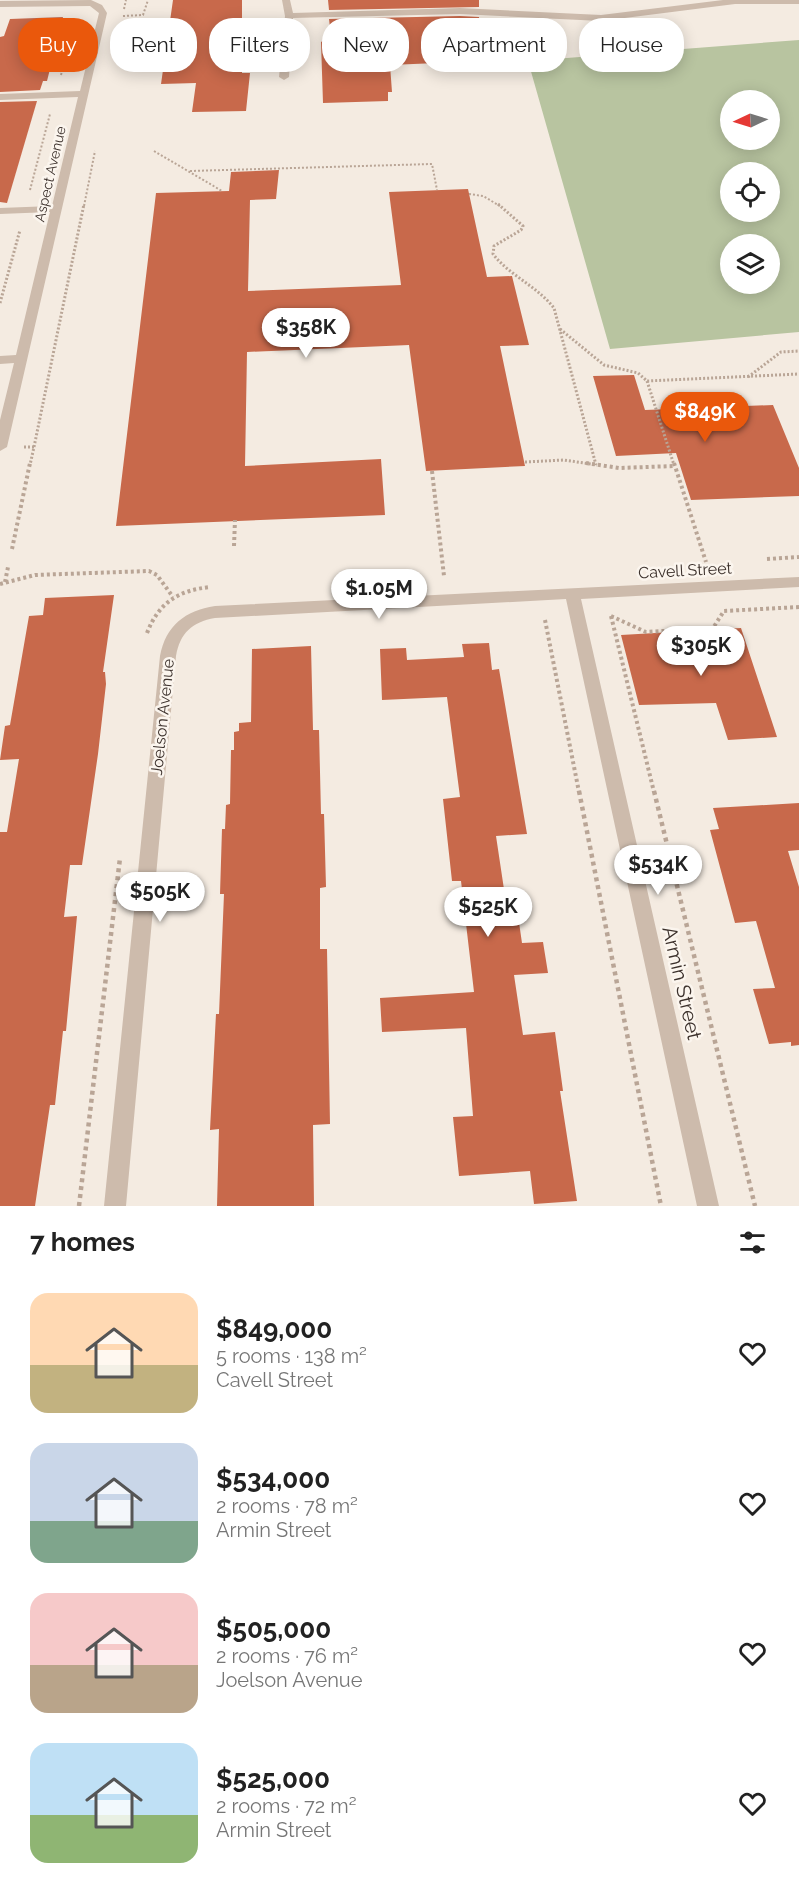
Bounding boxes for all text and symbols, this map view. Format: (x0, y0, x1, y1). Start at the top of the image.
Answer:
chip: Buy (18, 18, 98, 72)
chip: Rent (110, 18, 197, 72)
chip: Filters (209, 18, 310, 72)
chip: New (322, 18, 409, 72)
chip: Apartment (421, 18, 567, 72)
chip: House (579, 18, 684, 72)
north arrow (720, 90, 780, 150)
map controls (720, 90, 780, 294)
street label: Aspect Avenue (31, 125, 69, 223)
button: locate (720, 162, 780, 222)
button: layers (720, 234, 780, 294)
pin: $358K (264, 308, 348, 359)
text: $358K (276, 315, 336, 339)
pin: $849K (663, 392, 747, 443)
text: $849K (674, 399, 736, 423)
street label: Cavell Street (638, 559, 733, 582)
pin: $1.05M (330, 569, 428, 620)
text: $1.05M (345, 576, 413, 600)
pin: $305K (659, 626, 743, 677)
text: $305K (671, 633, 731, 657)
street label: Joelson Avenue (147, 658, 178, 776)
pin: $534K (616, 845, 700, 896)
text: $534K (628, 852, 688, 876)
pin: $505K (118, 872, 202, 923)
text: $505K (130, 879, 190, 903)
pin: $525K (446, 887, 530, 938)
text: $525K (458, 894, 518, 918)
street label: Armin Street (657, 924, 707, 1042)
icon: filters (736, 1226, 769, 1259)
text: 7 homes (30, 1227, 135, 1257)
text: $849,000 (216, 1314, 332, 1344)
icon: home (78, 1317, 150, 1389)
icon: heart (736, 1337, 769, 1370)
text: 5 rooms · 138 m² (216, 1344, 367, 1368)
text: Cavell Street (216, 1368, 333, 1392)
text: $534,000 (216, 1464, 330, 1494)
icon: home (78, 1467, 150, 1539)
icon: heart (736, 1487, 769, 1520)
text: 2 rooms · 78 m² (216, 1494, 358, 1518)
text: Armin Street (216, 1518, 332, 1542)
text: $505,000 (216, 1614, 331, 1644)
icon: home (78, 1617, 150, 1689)
icon: heart (736, 1637, 769, 1670)
text: 2 rooms · 76 m² (216, 1644, 358, 1668)
text: Joelson Avenue (216, 1668, 362, 1692)
text: $525,000 (216, 1764, 330, 1794)
icon: home (78, 1767, 150, 1839)
icon: heart (736, 1787, 769, 1820)
text: 2 rooms · 72 m² (216, 1794, 356, 1818)
text: Armin Street (216, 1818, 332, 1842)

